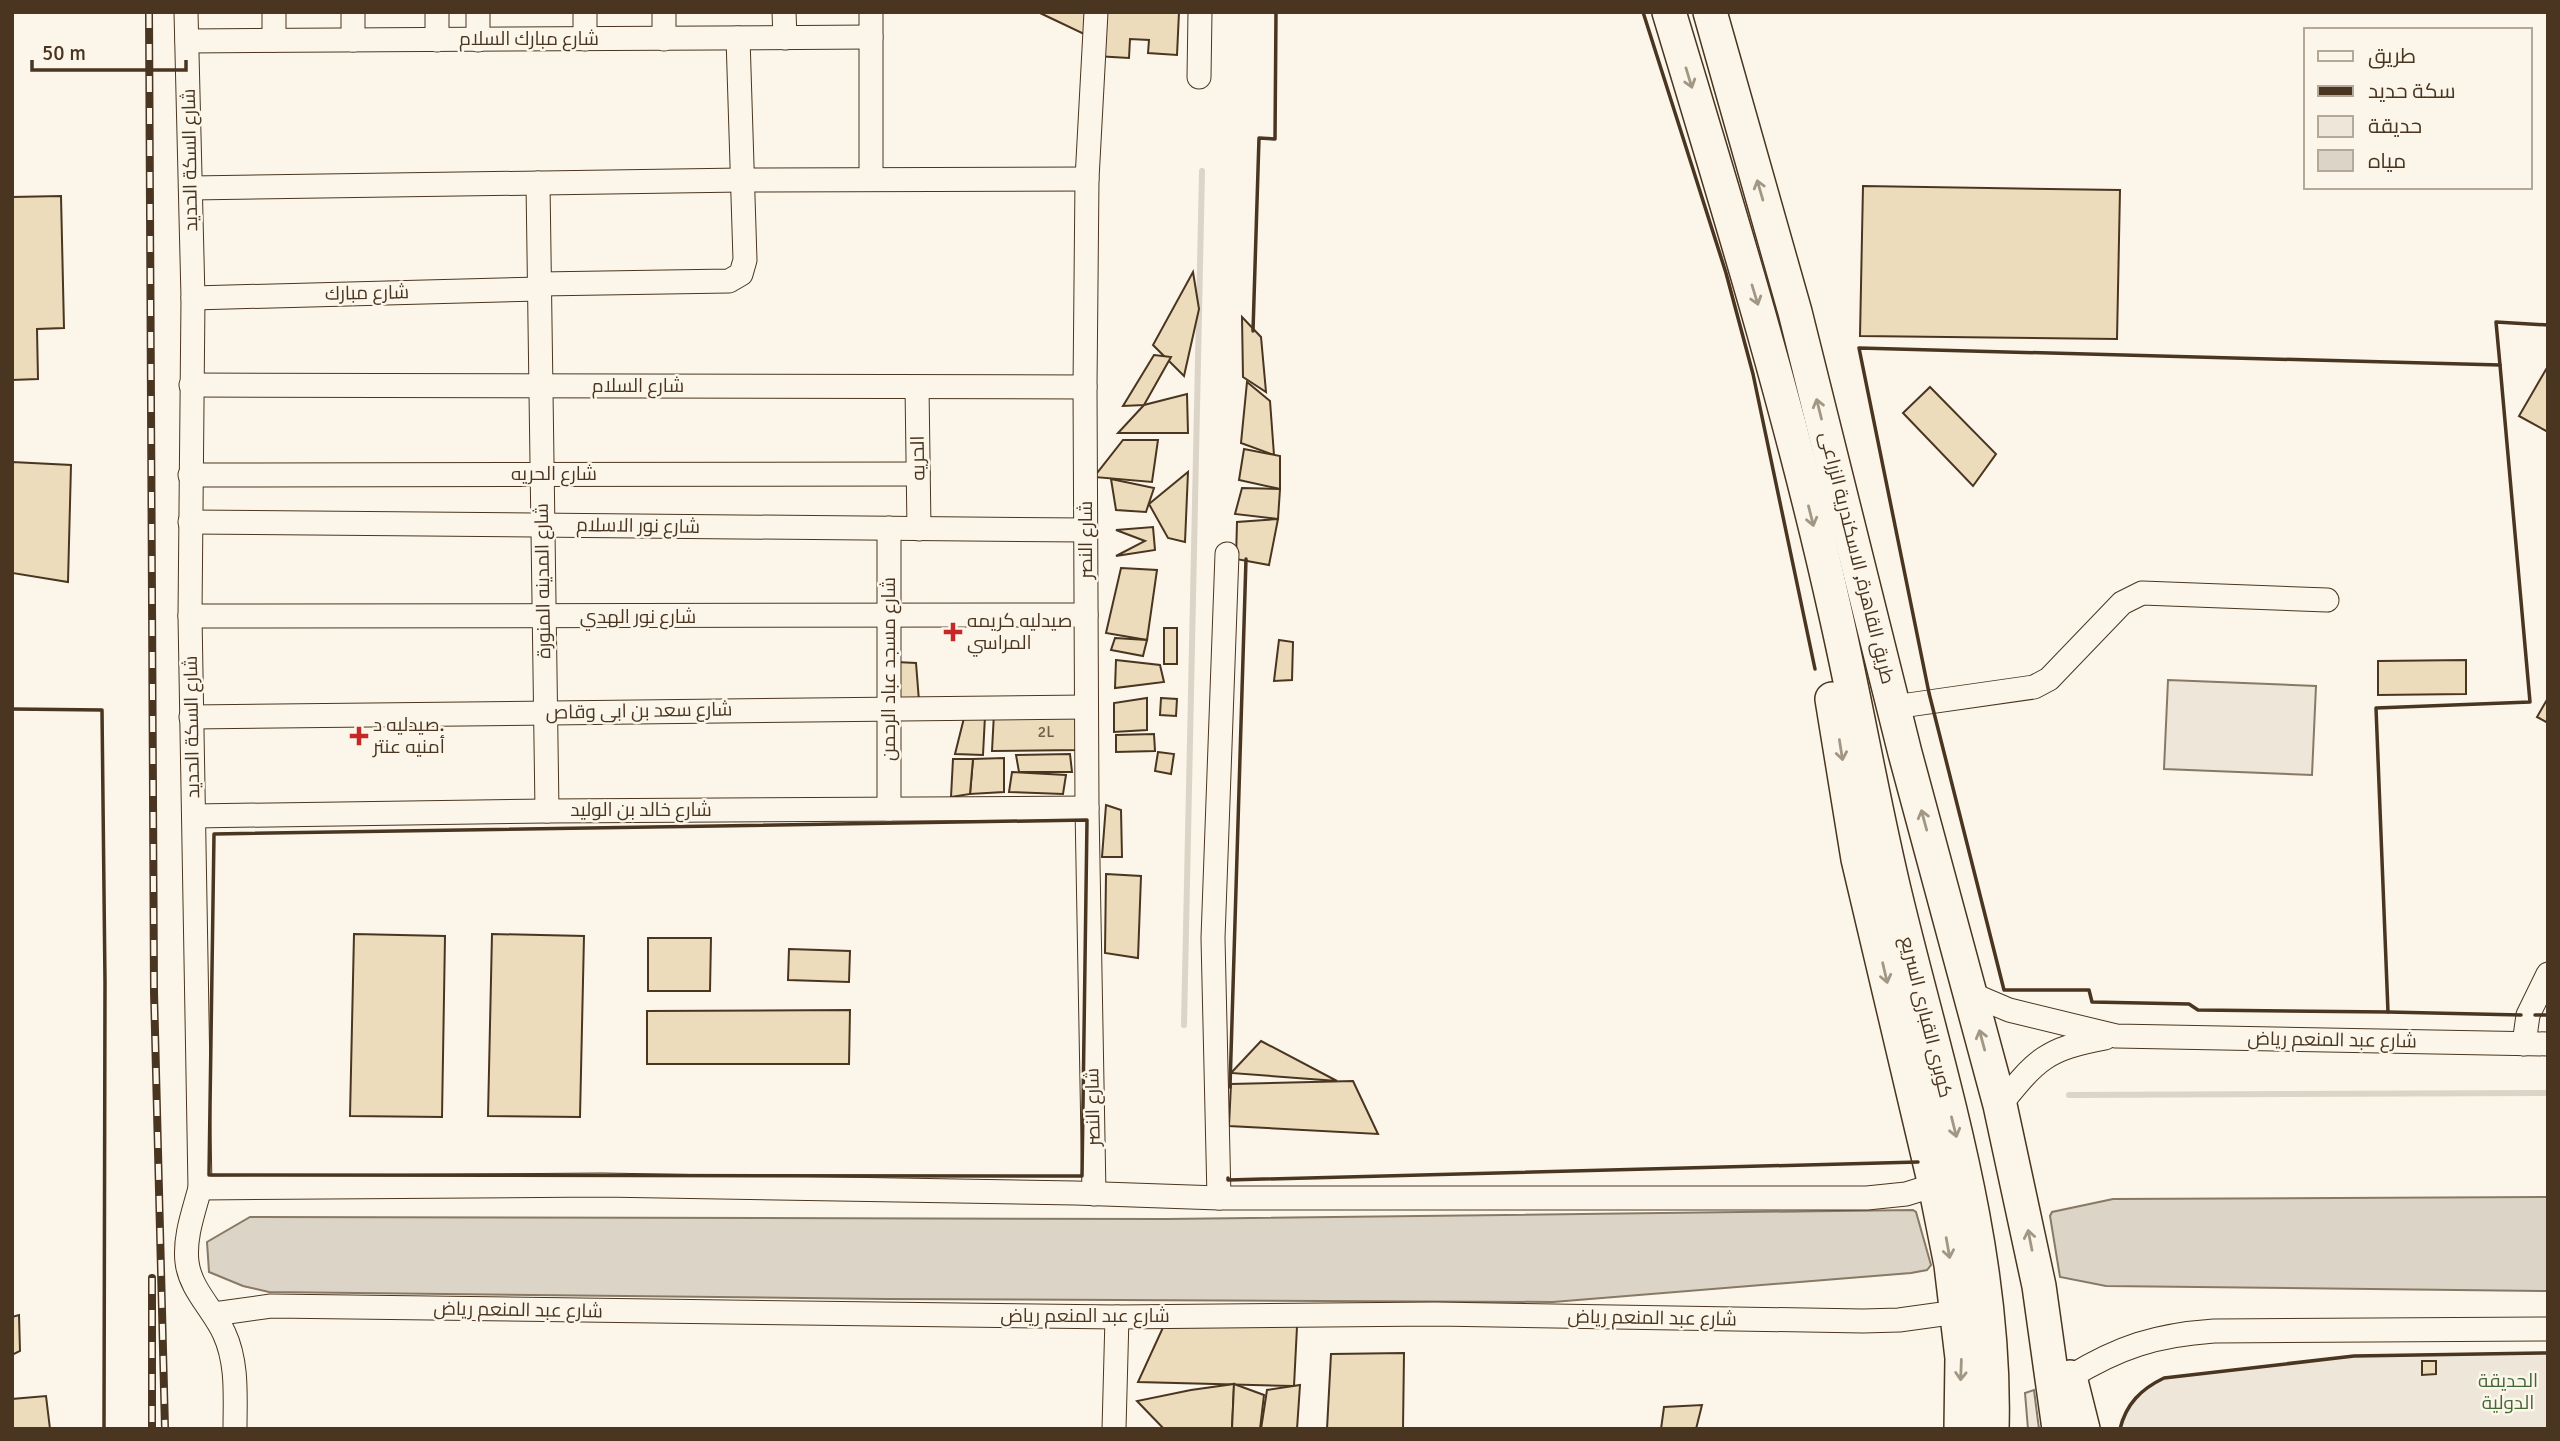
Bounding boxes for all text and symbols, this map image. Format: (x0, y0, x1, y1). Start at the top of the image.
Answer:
street label: شارع مبارك السلام (459, 27, 599, 52)
scale bar (32, 28, 186, 72)
legend (2304, 28, 2532, 189)
text: 50 m (42, 40, 86, 66)
text: طريق (2368, 43, 2416, 69)
one-way arrow (1684, 66, 1696, 88)
text: سكة حديد (2368, 78, 2456, 104)
street label: شارع السكة الحديد (177, 89, 204, 231)
text: حديقة (2368, 113, 2422, 139)
text: مياه (2368, 148, 2406, 174)
one-way arrow (1753, 179, 1766, 201)
street label: شارع مبارك (325, 280, 409, 307)
one-way arrow (1749, 284, 1762, 306)
street label: شارع السلام (592, 374, 684, 399)
one-way arrow (1812, 399, 1825, 421)
street label: طريق القاهرة, الاسكندرية الزراعى (1814, 429, 1900, 687)
street label: الحريه (906, 435, 930, 481)
street label: شارع الحريه (511, 462, 597, 487)
street label: شارع النصر (1074, 501, 1099, 580)
street label: شارع المدينه المنورة (530, 503, 557, 659)
one-way arrow (1805, 504, 1818, 527)
street label: شارع نور الاسلام (576, 513, 700, 540)
street label: شارع مسجد عباد الرحمن (877, 577, 902, 761)
street label: شارع نور الهدي (580, 605, 696, 631)
place label: صيدليه كريمه المراسي (967, 609, 1072, 657)
marker: صيدليه كريمه المراسي (945, 624, 961, 640)
street label: شارع السكة الحديد (179, 656, 206, 798)
street label: شارع سعد بن ابى وقاص (545, 697, 733, 726)
place label: صيدليه د. أمنيه عنتر (372, 713, 445, 759)
house number: 2L (1038, 722, 1054, 742)
marker: صيدليه د. أمنيه عنتر (351, 728, 367, 744)
one-way arrow (1834, 738, 1847, 761)
street label: شارع خالد بن الوليد (570, 798, 712, 823)
one-way arrow (1917, 809, 1930, 831)
street label: كوبرى القبارى السريع (1893, 934, 1958, 1100)
one-way arrow (1879, 961, 1892, 984)
street label: شارع عبد المنعم رياض (2247, 1027, 2417, 1054)
one-way arrow (1975, 1029, 1988, 1052)
street label: شارع النصر (1080, 1068, 1107, 1147)
one-way arrow (1948, 1115, 1961, 1138)
one-way arrow (2022, 1229, 2036, 1252)
one-way arrow (1942, 1236, 1955, 1259)
street label: شارع عبد المنعم رياض (433, 1297, 603, 1324)
street label: شارع عبد المنعم رياض (1000, 1304, 1170, 1329)
street label: شارع عبد المنعم رياض (1567, 1305, 1737, 1332)
one-way arrow (1955, 1359, 1968, 1382)
park label: الحديقة الدولية (2478, 1369, 2538, 1415)

